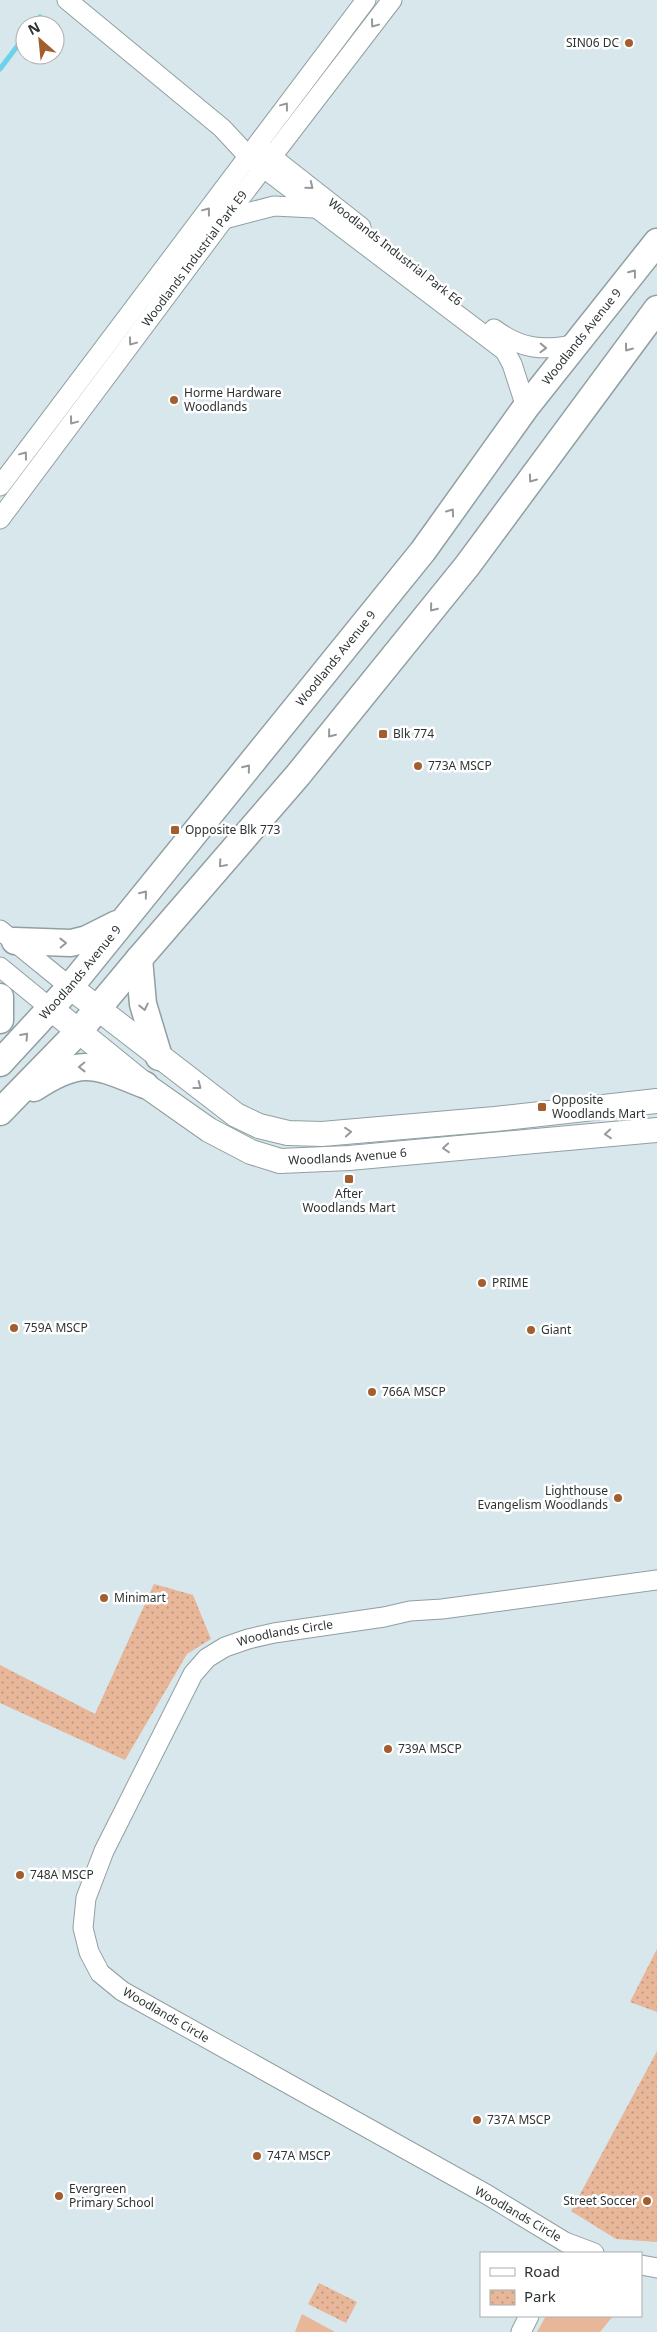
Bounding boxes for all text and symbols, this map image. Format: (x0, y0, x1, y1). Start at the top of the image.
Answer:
north arrow (15, 15, 65, 65)
text: N (24, 17, 43, 39)
one-way arrow (371, 18, 379, 27)
place label: SIN06 DC (566, 34, 619, 51)
marker: SIN06 DC (623, 37, 635, 49)
one-way arrow (280, 103, 289, 112)
one-way arrow (304, 181, 313, 189)
street label: Woodlands Industrial Park E9 (138, 187, 251, 330)
street label: Woodlands Industrial Park E6 (325, 194, 466, 309)
one-way arrow (201, 207, 210, 217)
one-way arrow (627, 270, 636, 279)
street label: Woodlands Avenue 9 (538, 285, 625, 388)
one-way arrow (130, 336, 138, 345)
one-way arrow (625, 342, 634, 352)
one-way arrow (540, 343, 547, 353)
place label: Horme Hardware Woodlands (184, 384, 282, 415)
marker: Horme Hardware Woodlands (168, 394, 180, 406)
one-way arrow (70, 415, 79, 425)
one-way arrow (18, 451, 27, 461)
one-way arrow (529, 473, 537, 482)
one-way arrow (445, 508, 455, 517)
one-way arrow (431, 602, 439, 611)
street label: Woodlands Avenue 9 (292, 607, 380, 710)
place label: Blk 774 (393, 725, 434, 742)
marker: Blk 774 (377, 728, 389, 740)
one-way arrow (328, 729, 337, 738)
place label: 773A MSCP (428, 757, 492, 774)
marker: 773A MSCP (412, 760, 424, 772)
one-way arrow (241, 765, 249, 774)
place label: Opposite Blk 773 (185, 821, 281, 838)
marker: Opposite Blk 773 (169, 824, 181, 836)
one-way arrow (219, 858, 228, 867)
one-way arrow (139, 891, 148, 900)
street label: Woodlands Avenue 9 (35, 921, 125, 1023)
one-way arrow (60, 938, 67, 948)
one-way arrow (138, 1002, 148, 1011)
one-way arrow (19, 1032, 28, 1041)
one-way arrow (78, 1062, 86, 1072)
one-way arrow (192, 1081, 201, 1089)
place label: Opposite Woodlands Mart (552, 1091, 646, 1122)
marker: Opposite Woodlands Mart (536, 1101, 548, 1113)
one-way arrow (344, 1127, 352, 1138)
one-way arrow (604, 1128, 612, 1139)
one-way arrow (442, 1142, 450, 1153)
street label: Woodlands Avenue 6 (288, 1144, 408, 1169)
marker: After Woodlands Mart (343, 1173, 355, 1185)
place label: After Woodlands Mart (302, 1185, 396, 1216)
place label: PRIME (492, 1274, 528, 1291)
marker: PRIME (476, 1277, 488, 1289)
place label: 759A MSCP (24, 1319, 88, 1336)
place label: Giant (541, 1321, 572, 1338)
marker: 759A MSCP (8, 1322, 20, 1334)
marker: Giant (525, 1324, 537, 1336)
place label: 766A MSCP (382, 1383, 446, 1400)
marker: 766A MSCP (366, 1386, 378, 1398)
place label: Lighthouse Evangelism Woodlands (477, 1482, 608, 1513)
marker: Lighthouse Evangelism Woodlands (612, 1492, 624, 1504)
place label: Minimart (114, 1589, 166, 1606)
marker: Minimart (98, 1592, 110, 1604)
street label: Woodlands Circle (235, 1615, 334, 1650)
place label: 739A MSCP (398, 1740, 462, 1757)
marker: 739A MSCP (382, 1743, 394, 1755)
place label: 748A MSCP (30, 1866, 94, 1883)
marker: 748A MSCP (14, 1869, 26, 1881)
street label: Woodlands Circle (120, 1983, 213, 2046)
place label: 737A MSCP (487, 2111, 551, 2128)
marker: 737A MSCP (471, 2114, 483, 2126)
place label: 747A MSCP (267, 2147, 331, 2164)
marker: 747A MSCP (251, 2150, 263, 2162)
place label: Evergreen Primary School (69, 2180, 154, 2211)
street label: Woodlands Circle (472, 2182, 565, 2245)
marker: Evergreen Primary School (53, 2190, 65, 2202)
place label: Street Soccer (563, 2192, 637, 2209)
marker: Street Soccer (641, 2195, 653, 2207)
legend (480, 2252, 642, 2317)
text: Road (524, 2261, 560, 2281)
text: Park (524, 2286, 556, 2306)

